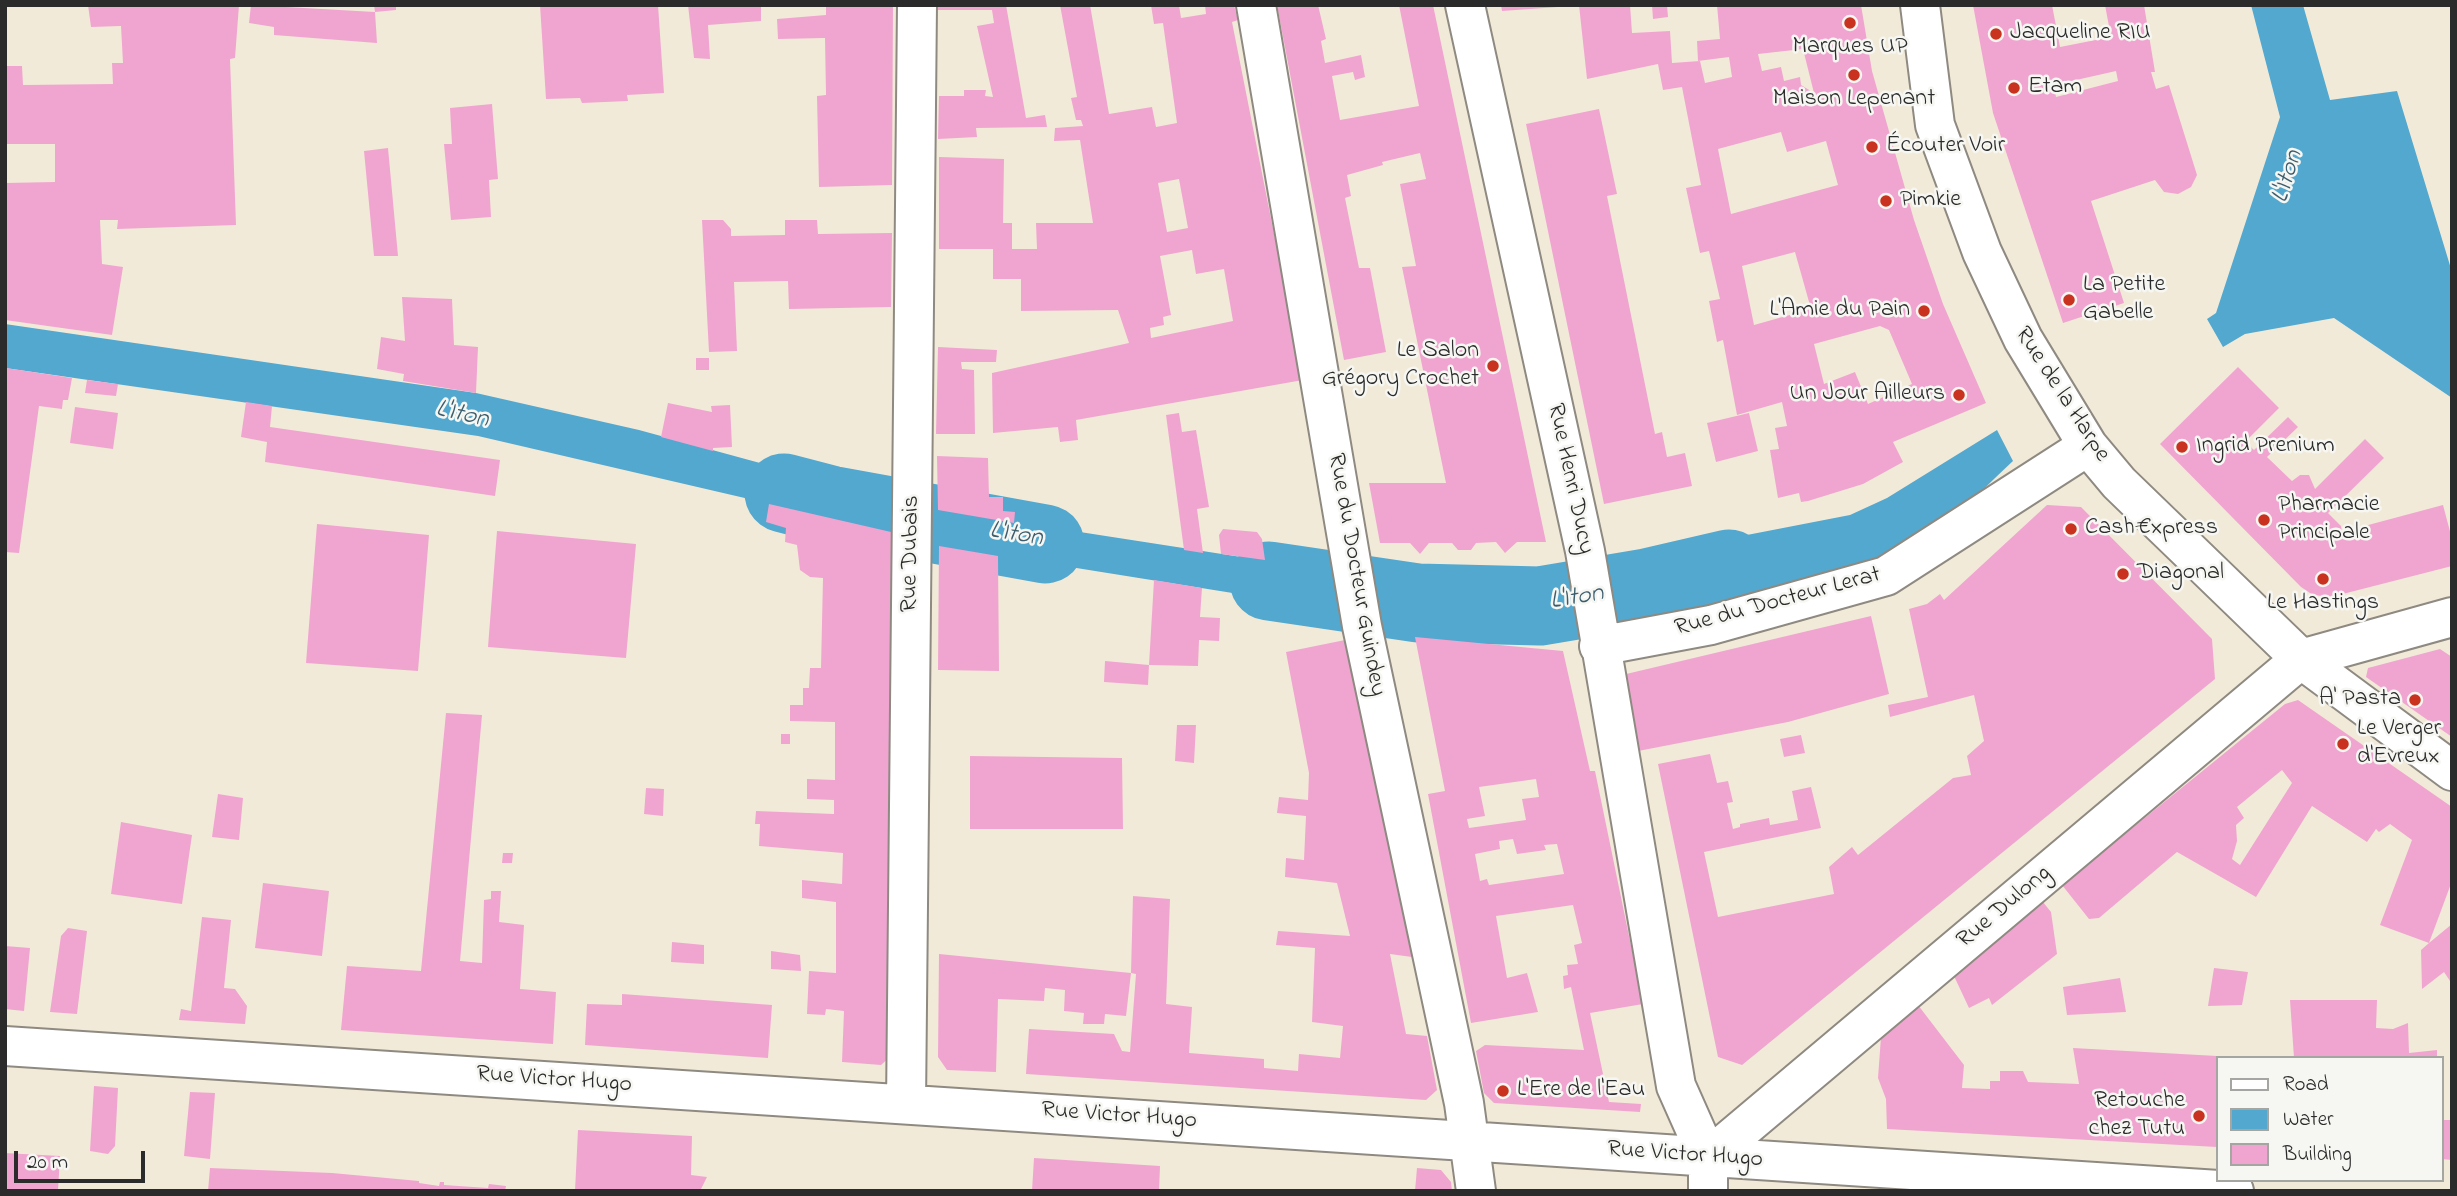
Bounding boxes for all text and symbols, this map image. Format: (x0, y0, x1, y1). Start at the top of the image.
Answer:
marker: Marques UP (1842, 15, 1858, 31)
place label: Jacqueline RIU (2010, 20, 2151, 48)
marker: Jacqueline RIU (1988, 26, 2004, 42)
place label: Marques UP (1792, 34, 1908, 62)
marker: Maison Lepenant (1846, 67, 1862, 83)
place label: Etam (2028, 74, 2082, 102)
marker: Etam (2006, 80, 2022, 96)
place label: Maison Lepenant (1773, 86, 1935, 114)
place label: Écouter Voir (1886, 133, 2005, 161)
marker: Écouter Voir (1864, 139, 1880, 155)
water label: L'Iton (2266, 147, 2312, 207)
place label: Pimkie (1900, 187, 1961, 215)
marker: Pimkie (1878, 193, 1894, 209)
place label: La Petite Gabelle (2083, 272, 2165, 328)
marker: La Petite Gabelle (2061, 292, 2077, 308)
place label: L'Amie du Pain (1769, 297, 1910, 325)
marker: L'Amie du Pain (1916, 303, 1932, 319)
street label: Rue de la Harpe (2007, 322, 2115, 468)
place label: Le Salon Grégory Crochet (1322, 338, 1479, 394)
marker: Le Salon Grégory Crochet (1485, 358, 1501, 374)
place label: Un Jour Ailleurs (1789, 381, 1945, 409)
marker: Un Jour Ailleurs (1951, 387, 1967, 403)
water label: L'Iton (432, 395, 492, 437)
street label: Rue Henri Ducy (1539, 401, 1599, 557)
place label: Ingrid Prenium (2196, 433, 2335, 461)
marker: Ingrid Prenium (2174, 439, 2190, 455)
street label: Rue du Docteur Guindey (1319, 451, 1391, 699)
place label: Pharmacie Principale (2278, 492, 2380, 548)
street label: Rue Dubais (897, 495, 927, 613)
marker: Pharmacie Principale (2256, 512, 2272, 528)
place label: Cash€xpress (2085, 515, 2218, 543)
water label: L'Iton (987, 516, 1045, 556)
marker: Cash€xpress (2063, 521, 2079, 537)
place label: Diagonal (2137, 560, 2224, 588)
street label: Rue du Docteur Lerat (1672, 562, 1884, 644)
marker: Diagonal (2115, 566, 2131, 582)
marker: Le Hastings (2315, 571, 2331, 587)
water label: L'Iton (1548, 579, 1606, 619)
place label: Le Hastings (2267, 590, 2379, 618)
place label: A' Pasta (2319, 686, 2401, 714)
marker: A' Pasta (2407, 692, 2423, 708)
place label: Le Verger d'Evreux (2357, 716, 2441, 772)
marker: Le Verger d'Evreux (2335, 736, 2351, 752)
street label: Rue Dulong (1952, 860, 2058, 956)
legend (2216, 1056, 2443, 1182)
street label: Rue Victor Hugo (475, 1061, 633, 1101)
text: Road (2283, 1070, 2329, 1100)
place label: L'Ere de l'Eau (1517, 1077, 1645, 1105)
marker: L'Ere de l'Eau (1495, 1083, 1511, 1099)
place label: Retouche chez Tutu (2088, 1088, 2185, 1144)
street label: Rue Victor Hugo (1040, 1097, 1198, 1137)
text: Water (2283, 1105, 2334, 1135)
marker: Retouche chez Tutu (2191, 1108, 2207, 1124)
scale bar (18, 1136, 149, 1180)
street label: Rue Victor Hugo (1606, 1136, 1764, 1176)
text: Building (2283, 1140, 2352, 1170)
text: 20 m (27, 1148, 68, 1178)

